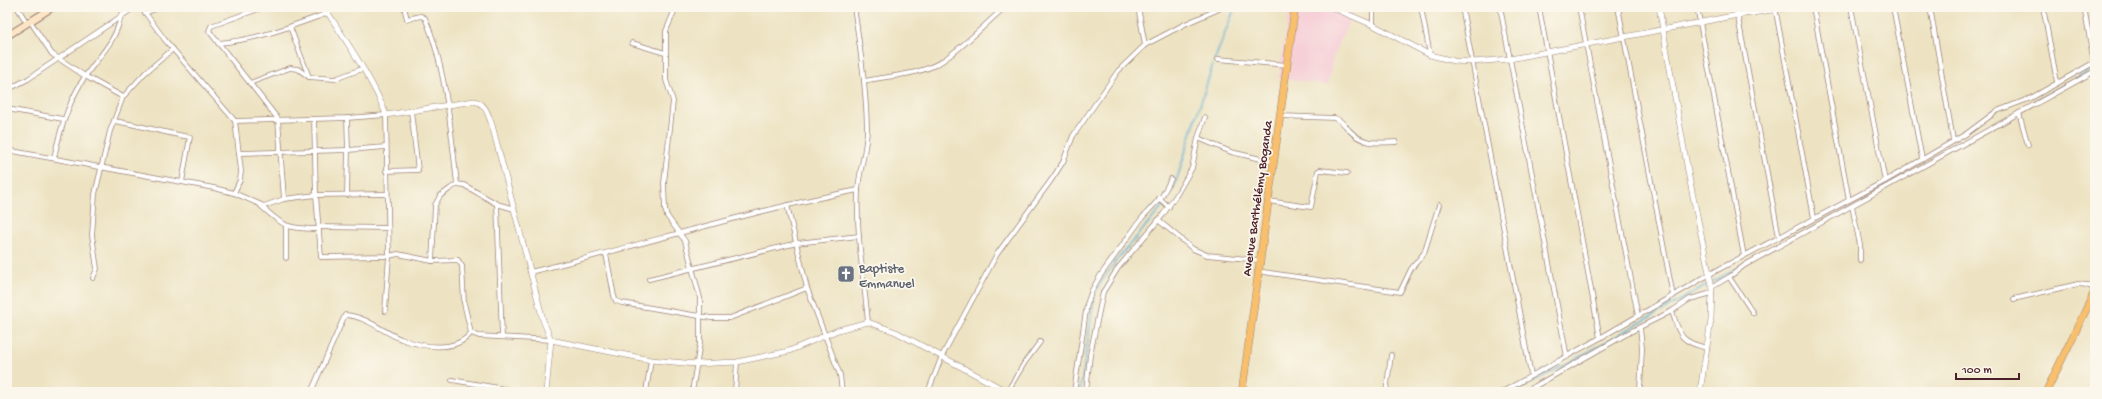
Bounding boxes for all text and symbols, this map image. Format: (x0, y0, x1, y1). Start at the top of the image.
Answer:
street label: Avenue Barthélémy Boganda (1240, 119, 1277, 277)
place label: Baptiste Emmanuel (858, 262, 915, 292)
church icon: Baptiste Emmanuel (836, 264, 856, 284)
scale bar (1956, 355, 2019, 381)
text: 100 m (1961, 364, 1992, 378)

